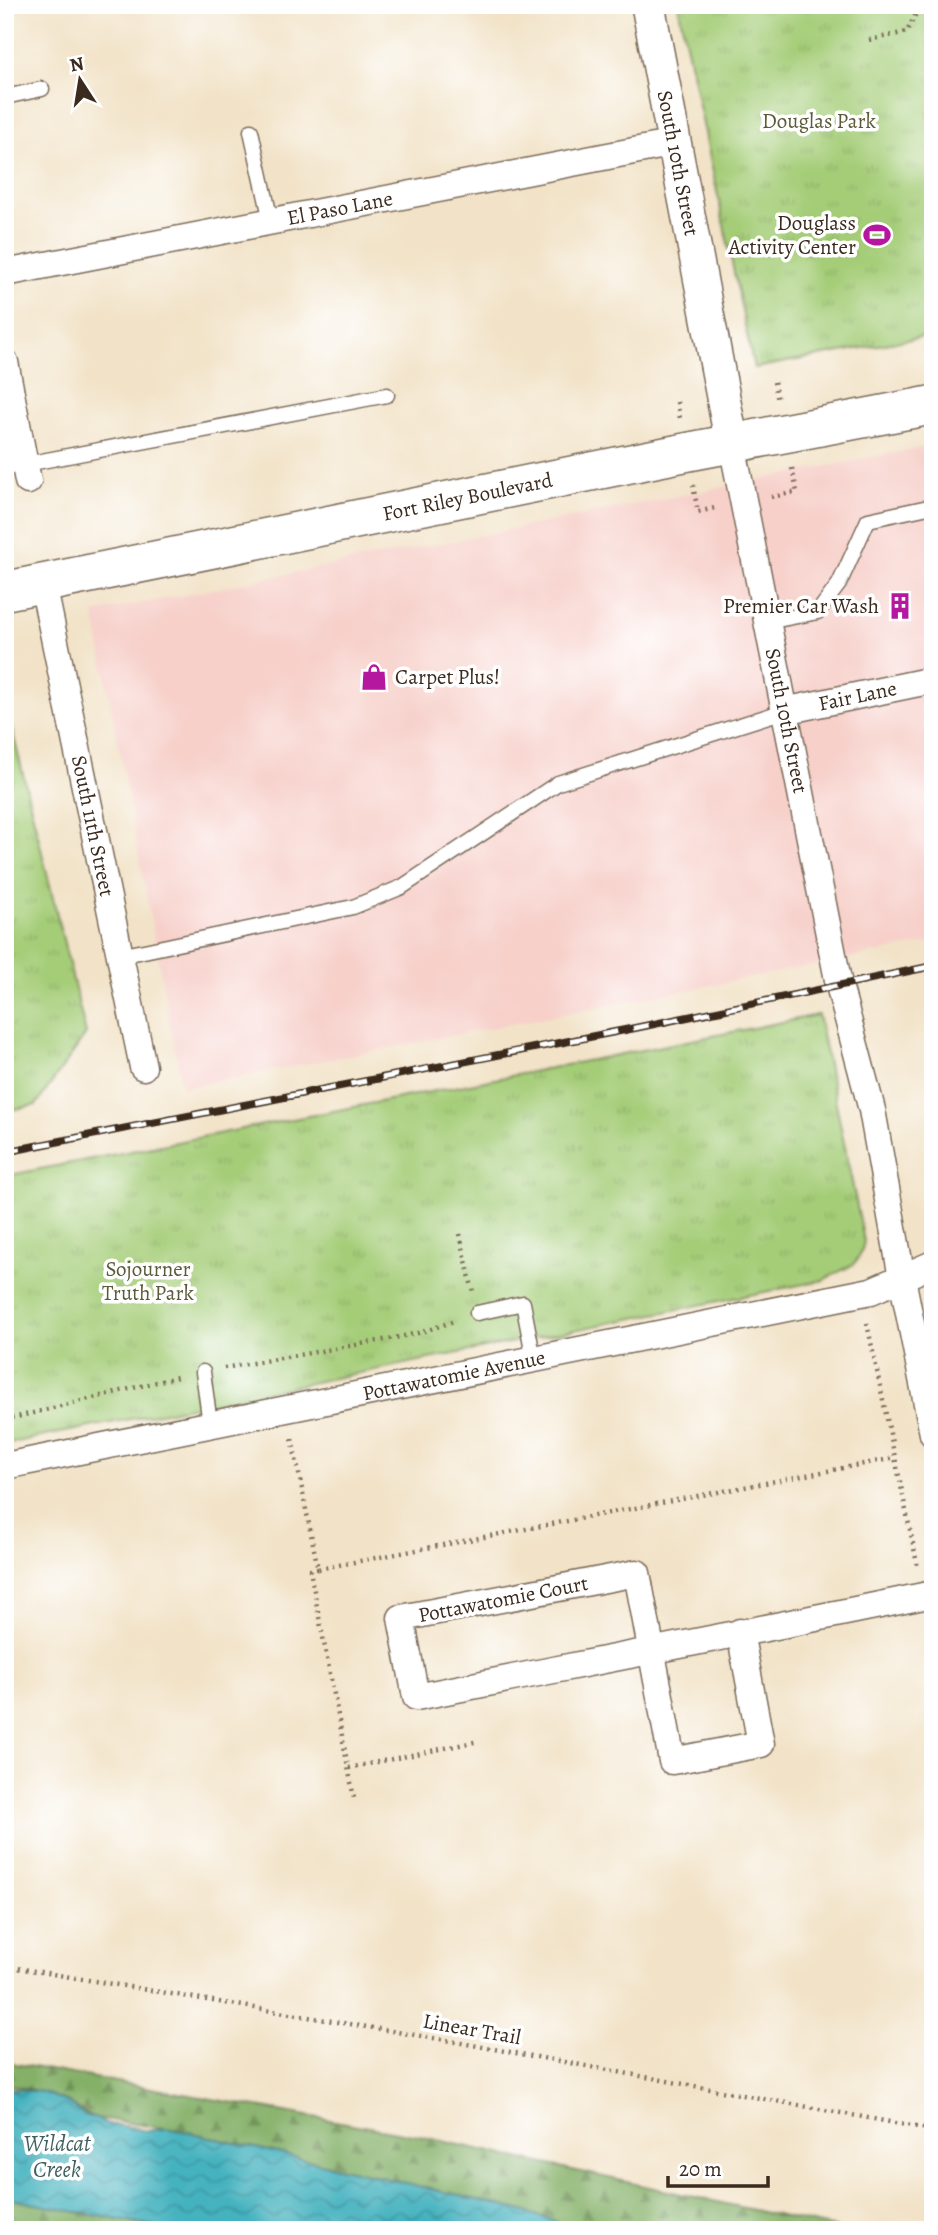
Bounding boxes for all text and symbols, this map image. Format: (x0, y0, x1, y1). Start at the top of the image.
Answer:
north arrow (46, 46, 116, 116)
text: N (67, 50, 86, 79)
street label: South 10th Street (651, 88, 706, 238)
park label: Douglas Park (762, 107, 877, 135)
street label: El Paso Lane (284, 184, 395, 232)
place label: Douglass Activity Center (728, 209, 856, 261)
sports icon: Douglass Activity Center (862, 220, 892, 250)
street label: Fort Riley Boulevard (380, 466, 556, 528)
building icon: Premier Car Wash (885, 591, 915, 621)
place label: Premier Car Wash (723, 592, 879, 620)
street label: South 10th Street (759, 646, 815, 796)
shop icon: Carpet Plus! (359, 662, 389, 692)
place label: Carpet Plus! (395, 663, 500, 691)
street label: Fair Lane (816, 674, 899, 717)
street label: South 11th Street (65, 753, 121, 899)
park label: Sojourner Truth Park (102, 1255, 195, 1307)
street label: Pottawatomie Avenue (360, 1343, 548, 1407)
street label: Pottawatomie Court (416, 1569, 590, 1629)
street label: Linear Trail (421, 2007, 523, 2051)
water label: Wildcat Creek (24, 2128, 92, 2185)
scale bar (668, 2144, 768, 2188)
text: 20 m (679, 2155, 722, 2183)

